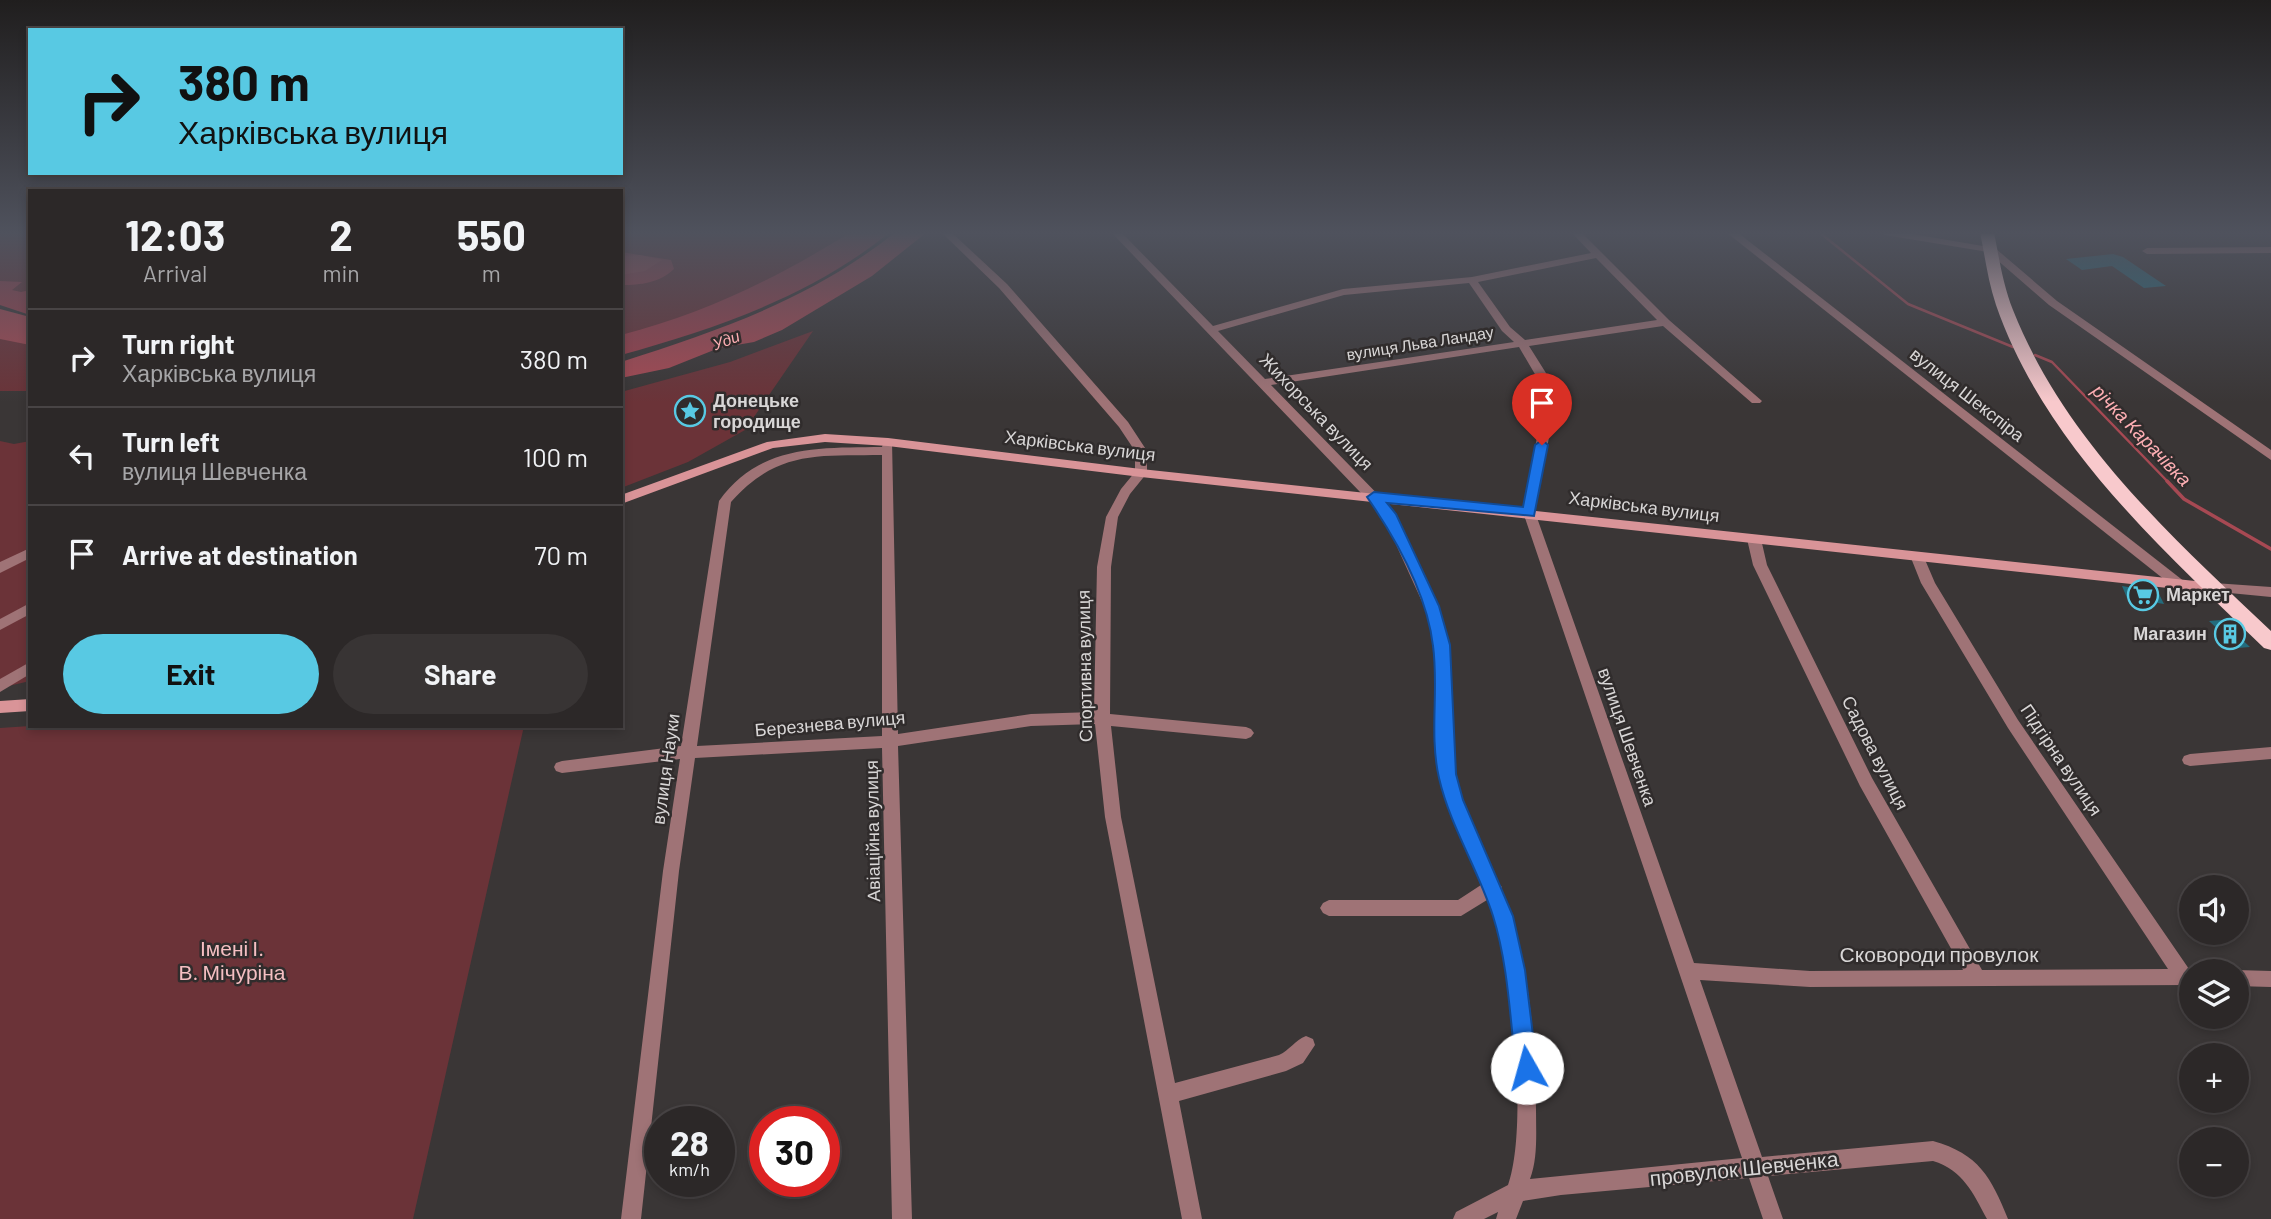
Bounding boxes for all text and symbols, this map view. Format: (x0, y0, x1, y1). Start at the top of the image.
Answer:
text: 380 m (178, 52, 310, 111)
icon: right (63, 56, 154, 147)
text: Харківська вулиця (178, 112, 448, 150)
text: 12:03 (125, 209, 225, 259)
text: 2 (329, 209, 353, 259)
text: 550 (457, 209, 526, 259)
text: Arrival (143, 259, 207, 287)
text: min (322, 259, 360, 287)
text: m (482, 259, 501, 287)
street label: вулиця Льва Ландау (1345, 321, 1495, 364)
water label: Уди (709, 326, 742, 354)
text: Turn right (122, 328, 235, 359)
icon: right (63, 339, 101, 377)
text: 380 m (520, 343, 588, 374)
street label: вулиця Шекспіра (1906, 343, 2030, 446)
street label: Жихорська вулиця (1255, 348, 1378, 474)
text: Харківська вулиця (122, 359, 316, 387)
pin (1512, 373, 1572, 445)
water label: річка Карачівка (2087, 378, 2197, 490)
icon: arrive (1523, 384, 1561, 422)
place label: Донецьке городище (713, 389, 801, 432)
place icon: Донецьке городище (673, 394, 707, 428)
street label: Харківська вулиця (1003, 425, 1157, 465)
text: Turn left (122, 426, 220, 457)
icon: left (63, 437, 101, 475)
text: 100 m (523, 441, 588, 472)
text: вулиця Шевченка (122, 457, 307, 485)
street label: Харківська вулиця (1567, 486, 1721, 526)
icon: arrive (63, 535, 101, 573)
text: Arrive at destination (122, 539, 358, 570)
text: 70 m (534, 539, 588, 570)
supermarket icon: Маркет (2126, 578, 2160, 612)
place label: Маркет (2166, 583, 2230, 605)
street label: Спортивна вулиця (1072, 590, 1096, 742)
building icon: Магазин (2213, 617, 2247, 651)
place label: Магазин (2133, 622, 2207, 644)
button: Exit (63, 634, 319, 714)
button: Share (333, 634, 588, 714)
street label: вулиця Шевченка (1594, 665, 1662, 810)
street label: Садова вулиця (1838, 692, 1914, 813)
street label: Підгірна вулиця (2016, 699, 2107, 819)
street label: Березнева вулиця (754, 705, 906, 741)
street label: вулиця Науки (646, 712, 684, 826)
street label: Авіаційна вулиця (860, 760, 884, 902)
map controls (2179, 875, 2249, 1197)
button: sound (2179, 875, 2249, 945)
park label: Імені І. В. Мічуріна (178, 935, 286, 984)
street label: Сковороди провулок (1840, 941, 2039, 966)
button: layers (2179, 959, 2249, 1029)
position arrow (1490, 1031, 1564, 1105)
button: + (2179, 1043, 2249, 1113)
speed limit sign: 30 (749, 1106, 840, 1197)
text: 28 (670, 1121, 709, 1163)
button: − (2179, 1127, 2249, 1197)
street label: провулок Шевченка (1648, 1145, 1840, 1190)
text: km/h (669, 1158, 710, 1180)

